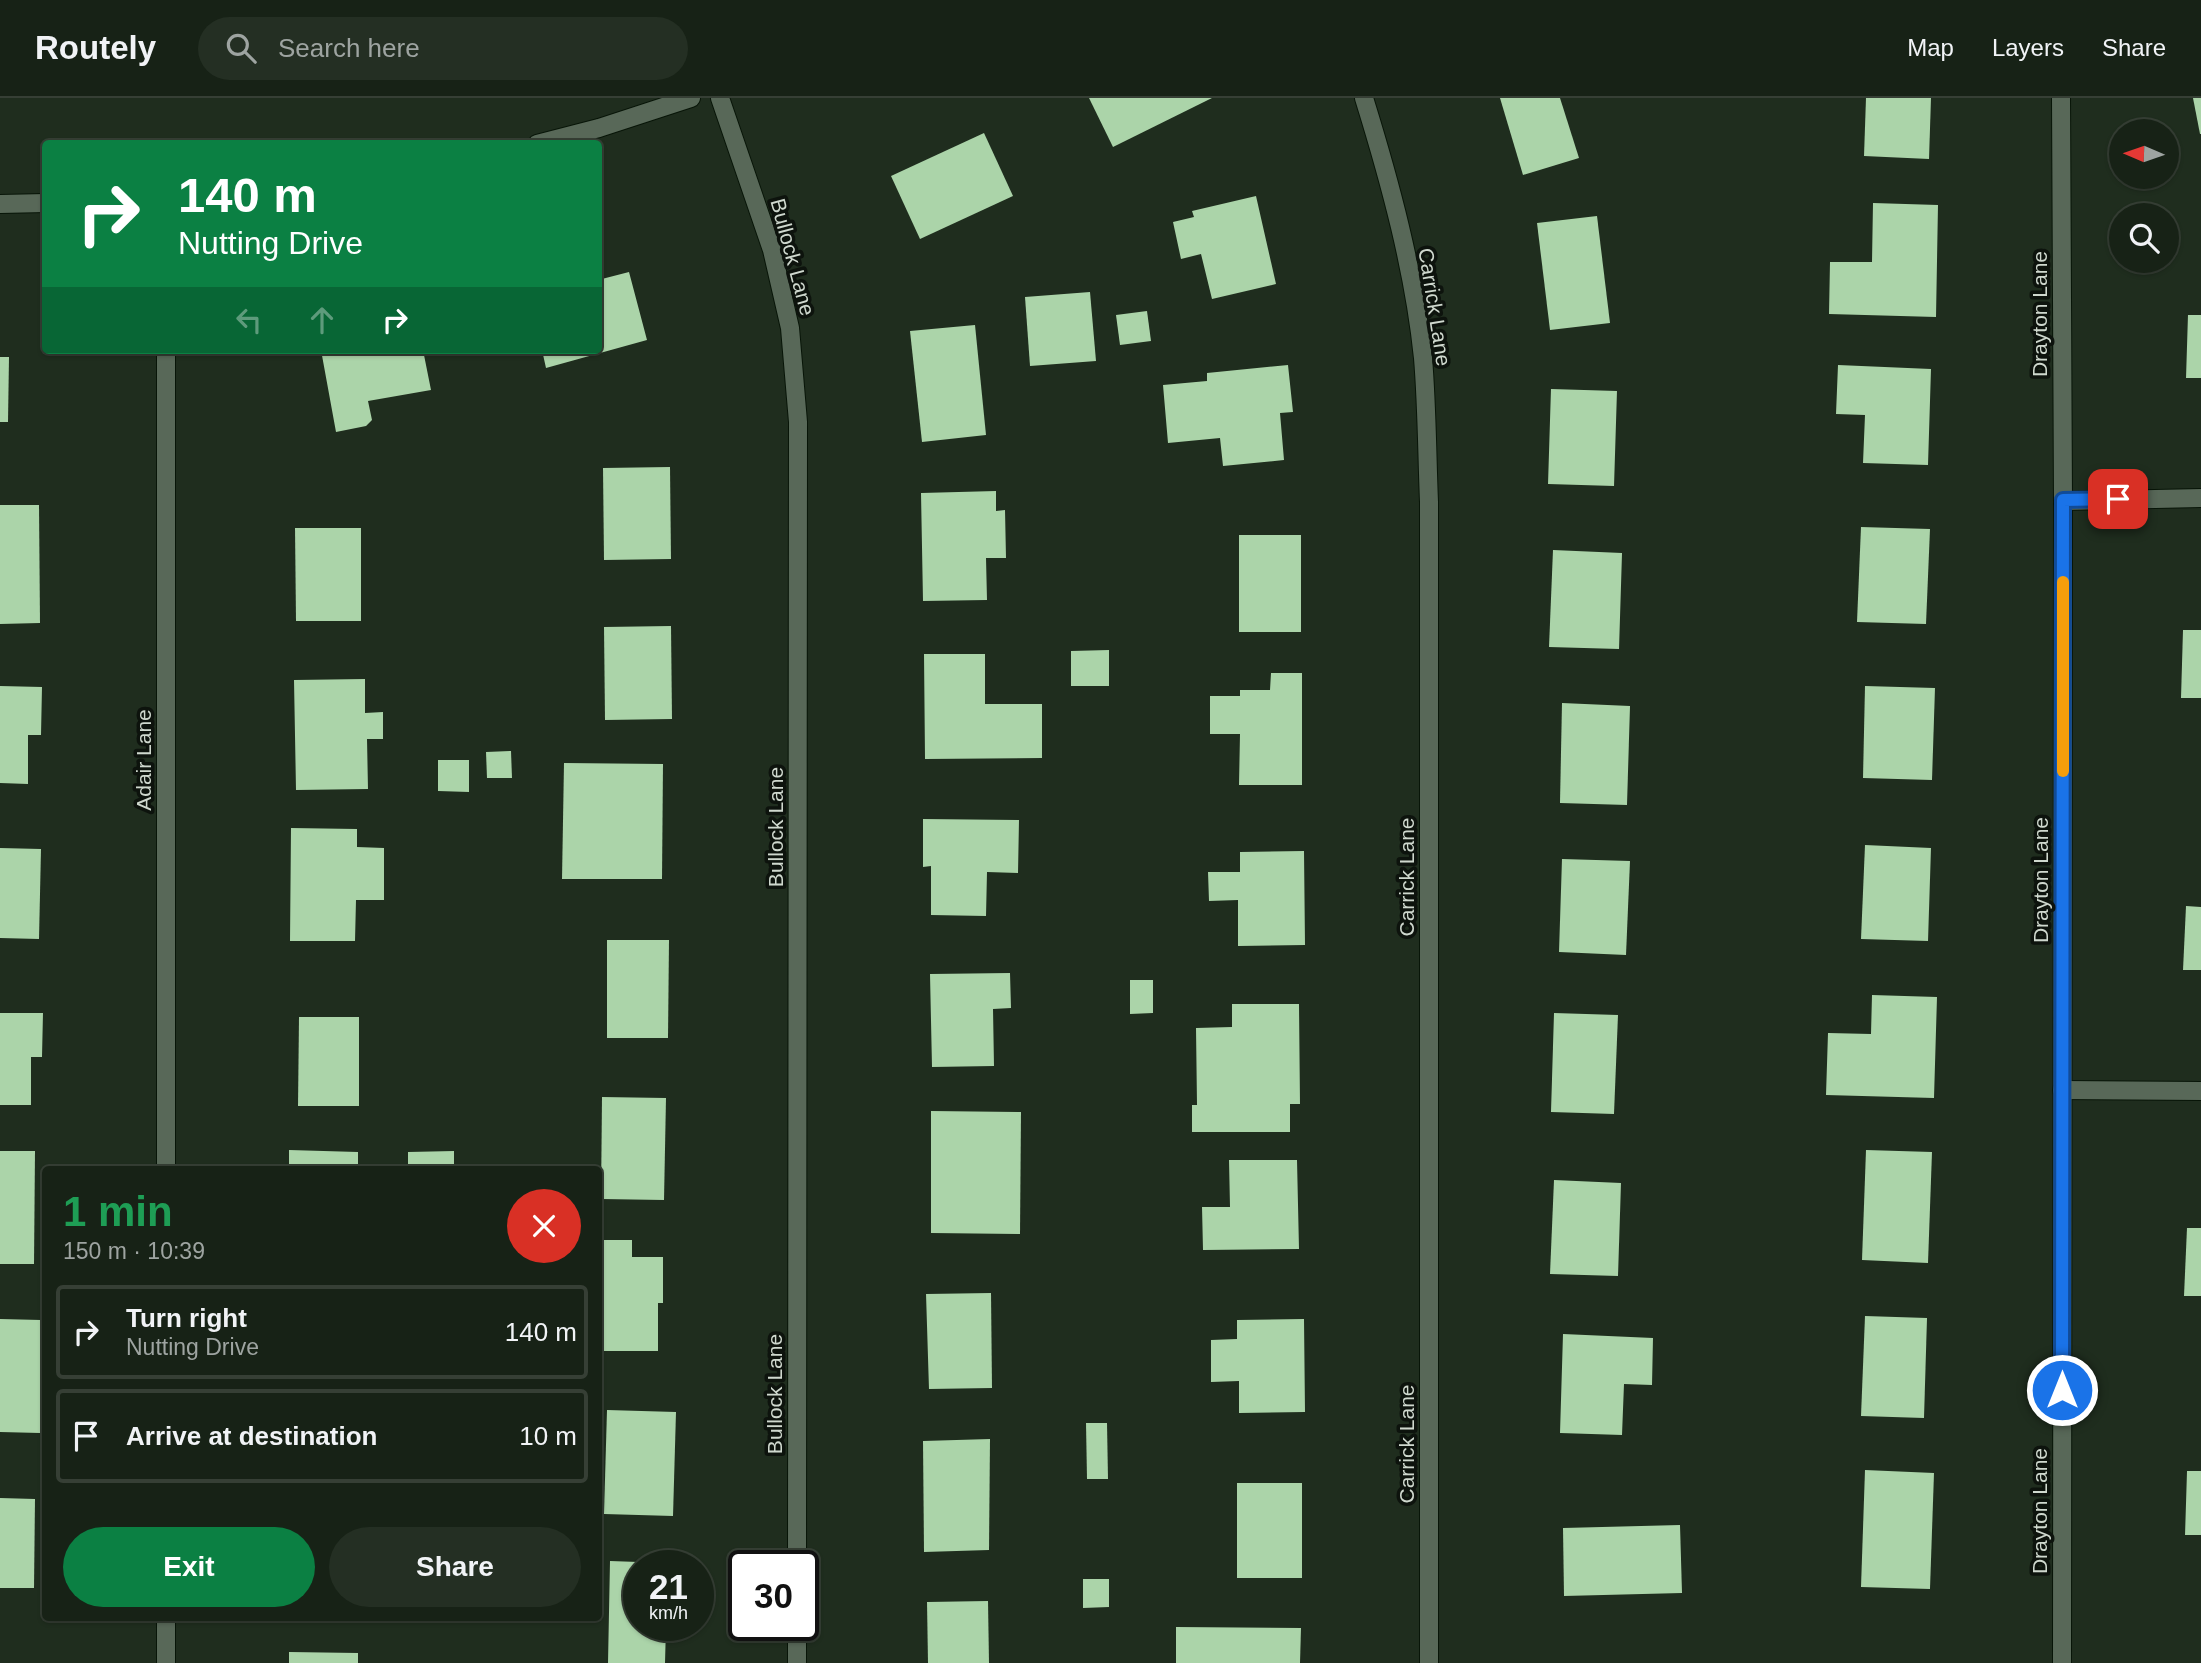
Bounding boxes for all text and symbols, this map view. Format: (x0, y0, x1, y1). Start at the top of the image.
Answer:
search box (198, 17, 688, 80)
text: Routely (35, 29, 156, 66)
icon: search (222, 29, 260, 67)
text: Search here (278, 33, 420, 63)
text: Map (1907, 34, 1954, 61)
text: Layers (1992, 34, 2064, 61)
text: Share (2102, 34, 2166, 61)
north arrow (2109, 119, 2179, 189)
map controls (2109, 119, 2179, 273)
icon: right (63, 168, 154, 259)
text: 140 m (178, 168, 317, 222)
street label: Bullock Lane (766, 196, 820, 318)
button: search (2109, 203, 2179, 273)
text: Nutting Drive (178, 225, 363, 261)
street label: Carrick Lane (1414, 246, 1456, 368)
street label: Drayton Lane (2028, 251, 2051, 377)
icon: left (230, 301, 268, 339)
icon: ahead (303, 301, 341, 339)
icon: right (376, 301, 414, 339)
pin (2088, 469, 2148, 529)
icon: arrive (2099, 480, 2137, 518)
street label: Adair Lane (132, 709, 155, 811)
street label: Bullock Lane (764, 767, 787, 887)
street label: Carrick Lane (1395, 817, 1418, 937)
street label: Drayton Lane (2029, 817, 2052, 943)
text: 1 min (63, 1188, 173, 1235)
button: close (507, 1189, 581, 1263)
text: 150 m · 10:39 (63, 1238, 205, 1264)
text: Turn right (126, 1303, 247, 1333)
icon: right (67, 1313, 105, 1351)
text: 140 m (505, 1317, 577, 1347)
text: Nutting Drive (126, 1334, 259, 1360)
street label: Bullock Lane (763, 1334, 786, 1454)
position arrow (2025, 1353, 2099, 1427)
street label: Carrick Lane (1395, 1384, 1418, 1504)
icon: arrive (67, 1417, 105, 1455)
text: Arrive at destination (126, 1421, 377, 1451)
text: 10 m (519, 1421, 577, 1451)
street label: Drayton Lane (2028, 1448, 2051, 1574)
button: Exit (63, 1527, 315, 1607)
button: Share (329, 1527, 581, 1607)
speed limit sign: 30 (728, 1550, 819, 1641)
text: 21 (649, 1567, 688, 1606)
text: km/h (649, 1603, 688, 1623)

